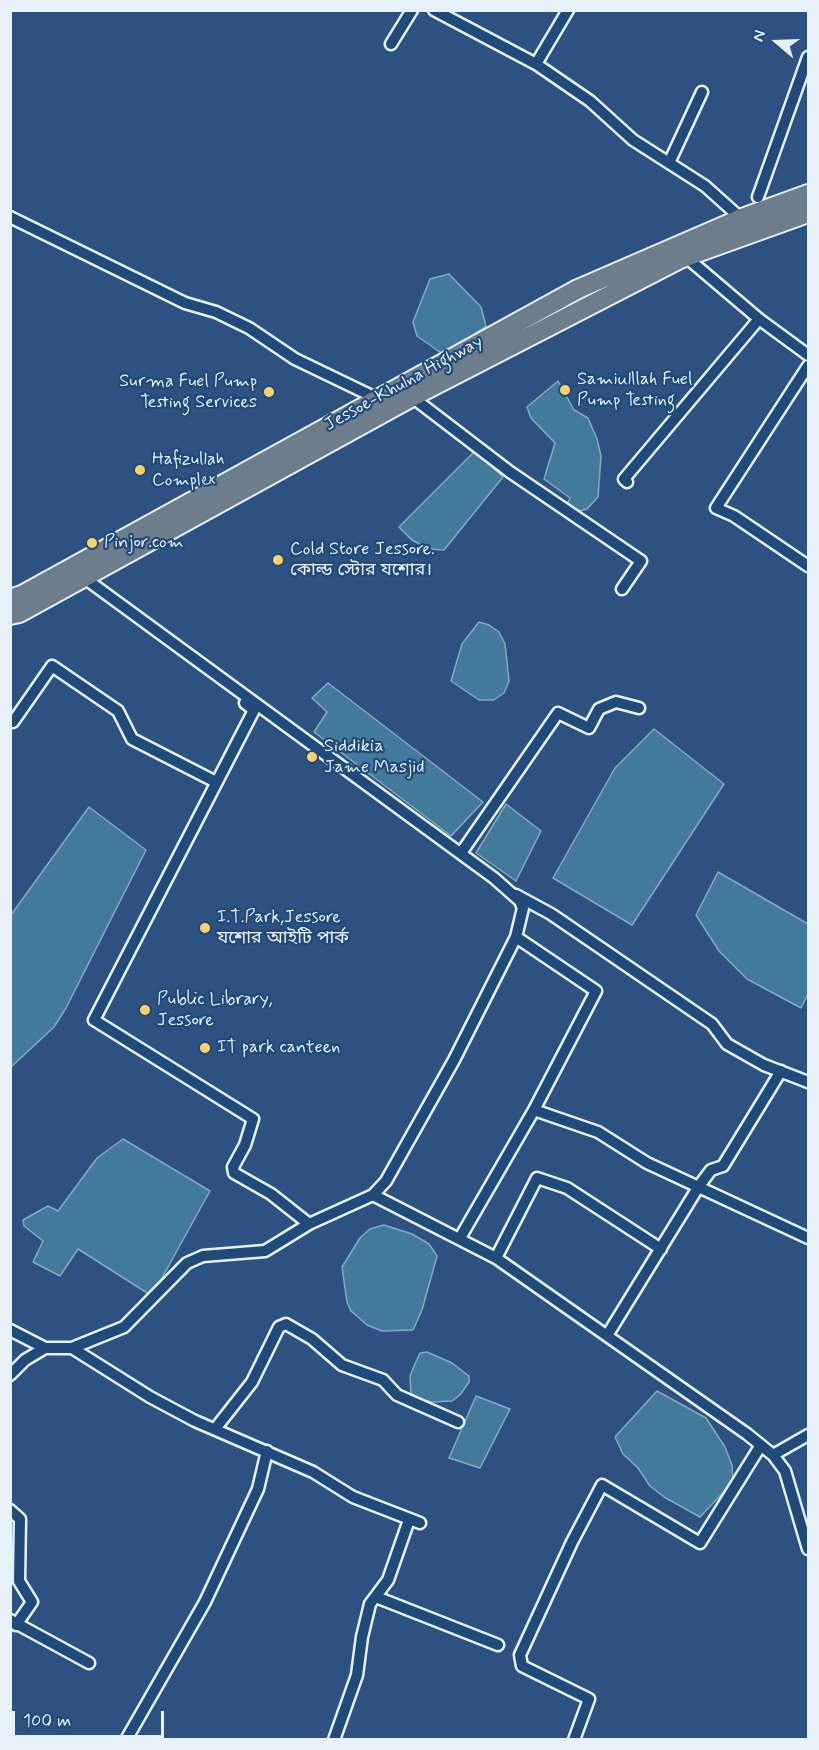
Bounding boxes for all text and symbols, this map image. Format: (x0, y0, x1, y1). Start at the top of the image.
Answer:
north arrow (747, 12, 807, 72)
text: N (748, 28, 771, 44)
street label: Jessoe-Khulna Highway (321, 331, 487, 437)
place label: Samiulllah Fuel Pump Testing (577, 369, 692, 412)
place label: Surma Fuel Pump Testing Services (119, 371, 257, 413)
marker: Samiulllah Fuel Pump Testing (558, 383, 572, 397)
marker: Surma Fuel Pump Testing Services (262, 385, 276, 399)
place label: Hafizullah Complex (152, 449, 225, 492)
marker: Hafizullah Complex (133, 463, 147, 477)
place label: Pinjor.com (104, 532, 184, 554)
marker: Pinjor.com (85, 536, 99, 550)
place label: Cold Store Jessore. কোল্ড স্টোর যশোর। (290, 539, 435, 582)
marker: Cold Store Jessore. কোল্ড স্টোর যশোর। (271, 553, 285, 567)
place label: Siddikia Jame Masjid (324, 736, 424, 778)
marker: Siddikia Jame Masjid (305, 750, 319, 764)
place label: I.T.Park,Jessore যশোর আইটি পার্ক (217, 907, 349, 950)
marker: I.T.Park,Jessore যশোর আইটি পার্ক (198, 921, 212, 935)
place label: Public Library, Jessore (157, 989, 273, 1032)
marker: Public Library, Jessore (138, 1003, 152, 1017)
place label: IT park canteen (217, 1037, 340, 1059)
marker: IT park canteen (198, 1041, 212, 1055)
scale bar (15, 1699, 166, 1737)
text: 100 m (23, 1709, 71, 1733)

